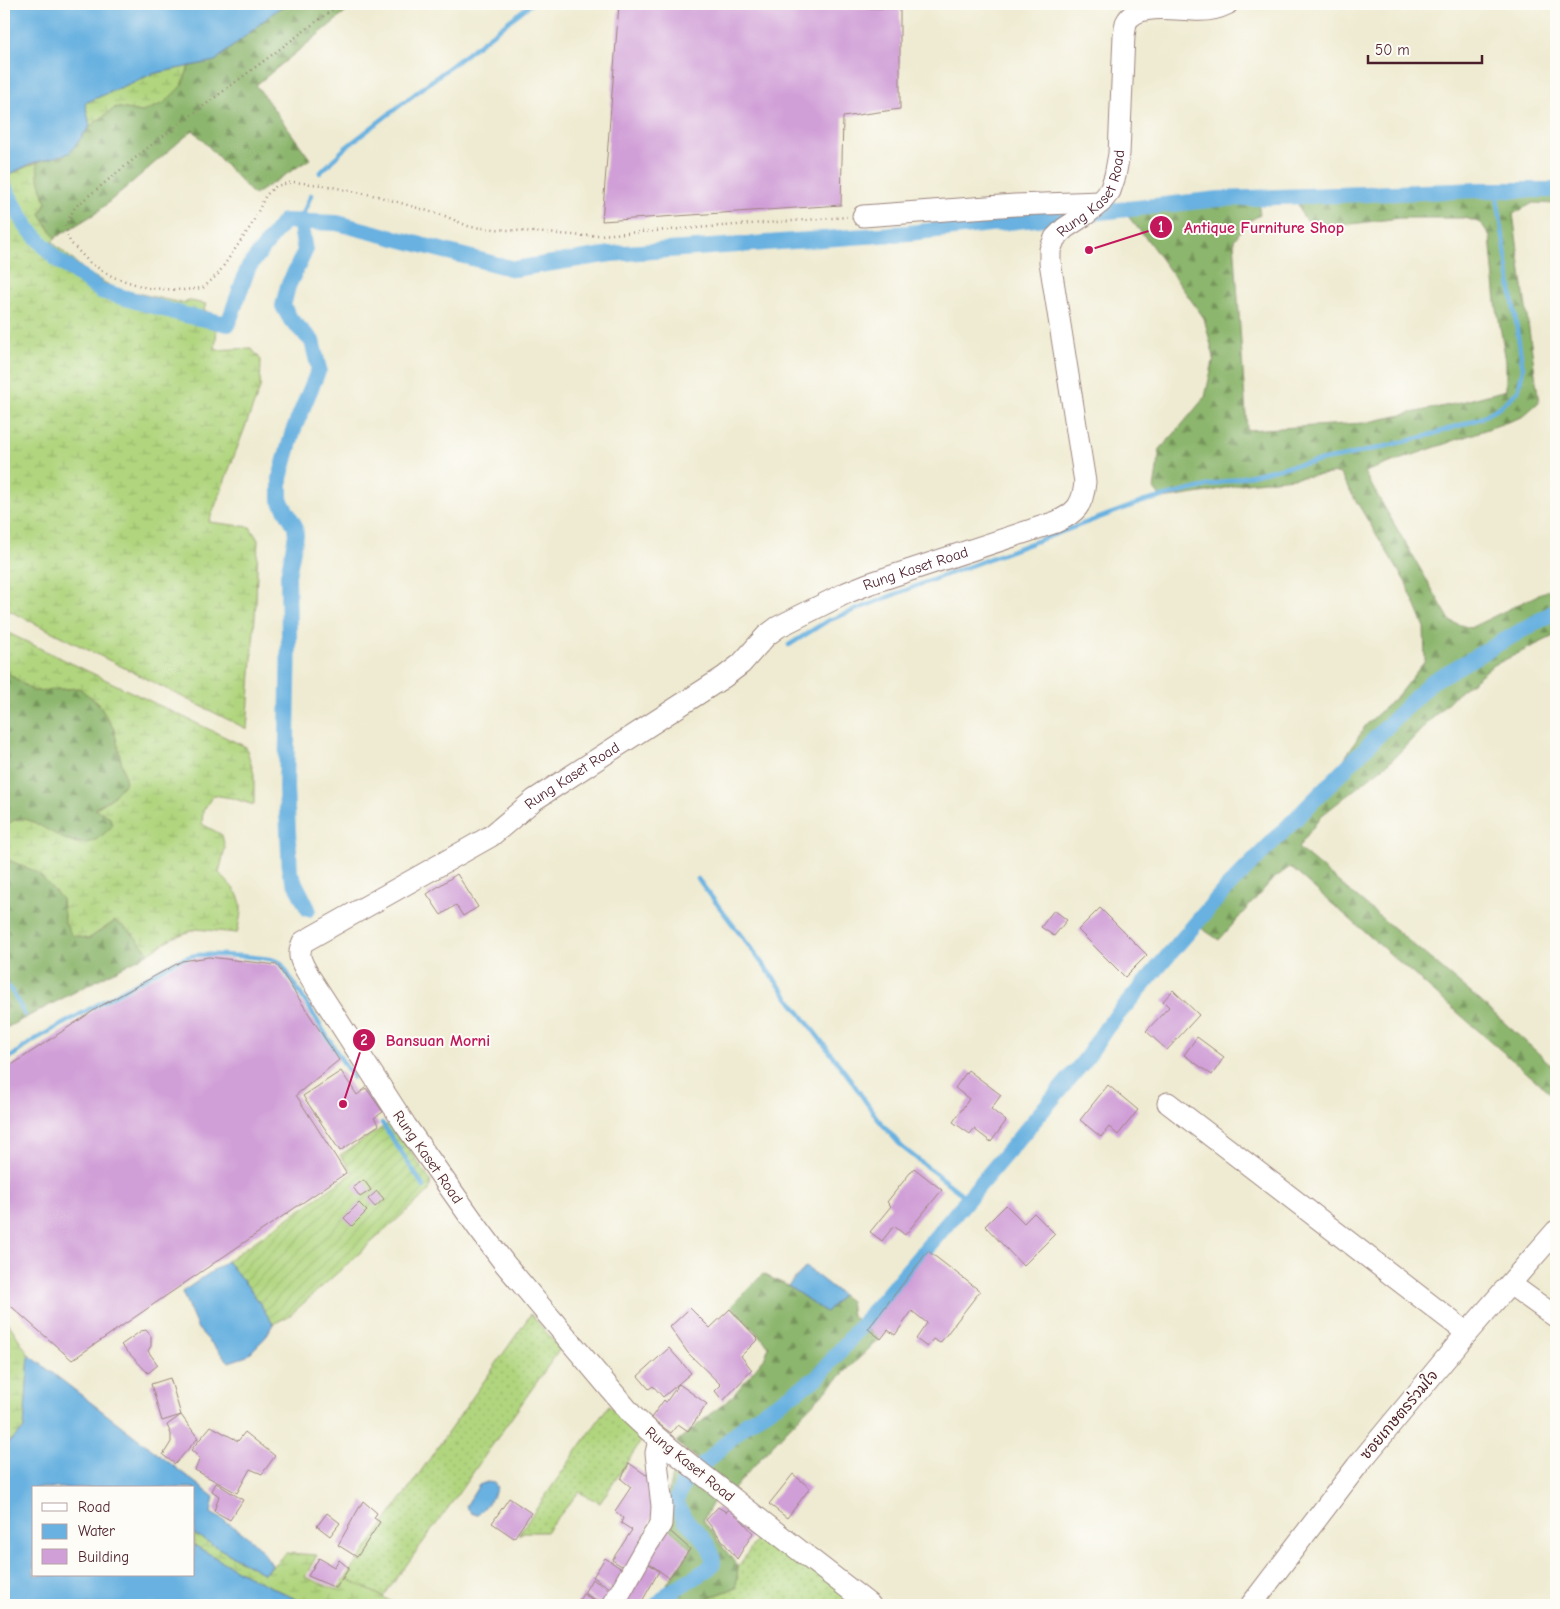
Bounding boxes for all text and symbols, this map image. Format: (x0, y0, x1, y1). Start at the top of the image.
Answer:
scale bar (1368, 32, 1481, 64)
text: 50 m (1375, 41, 1410, 59)
street label: Rung Kaset Road (1053, 149, 1128, 240)
callout: Antique Furniture Shop (1149, 212, 1354, 243)
text: 1 (1158, 218, 1164, 236)
text: Antique Furniture Shop (1184, 219, 1344, 237)
street label: Rung Kaset Road (860, 543, 970, 594)
street label: Rung Kaset Road (521, 738, 623, 813)
callout: Bansuan Morni (351, 1025, 500, 1056)
text: 2 (360, 1031, 368, 1049)
text: Bansuan Morni (386, 1032, 490, 1050)
street label: Rung Kaset Road (389, 1107, 467, 1207)
street label: ซอยเกษตรร่วมใจ (1356, 1366, 1442, 1463)
street label: Rung Kaset Road (642, 1423, 738, 1505)
legend (32, 1486, 195, 1576)
text: Road (78, 1498, 110, 1516)
text: Water (78, 1522, 115, 1540)
text: Building (78, 1548, 129, 1566)

